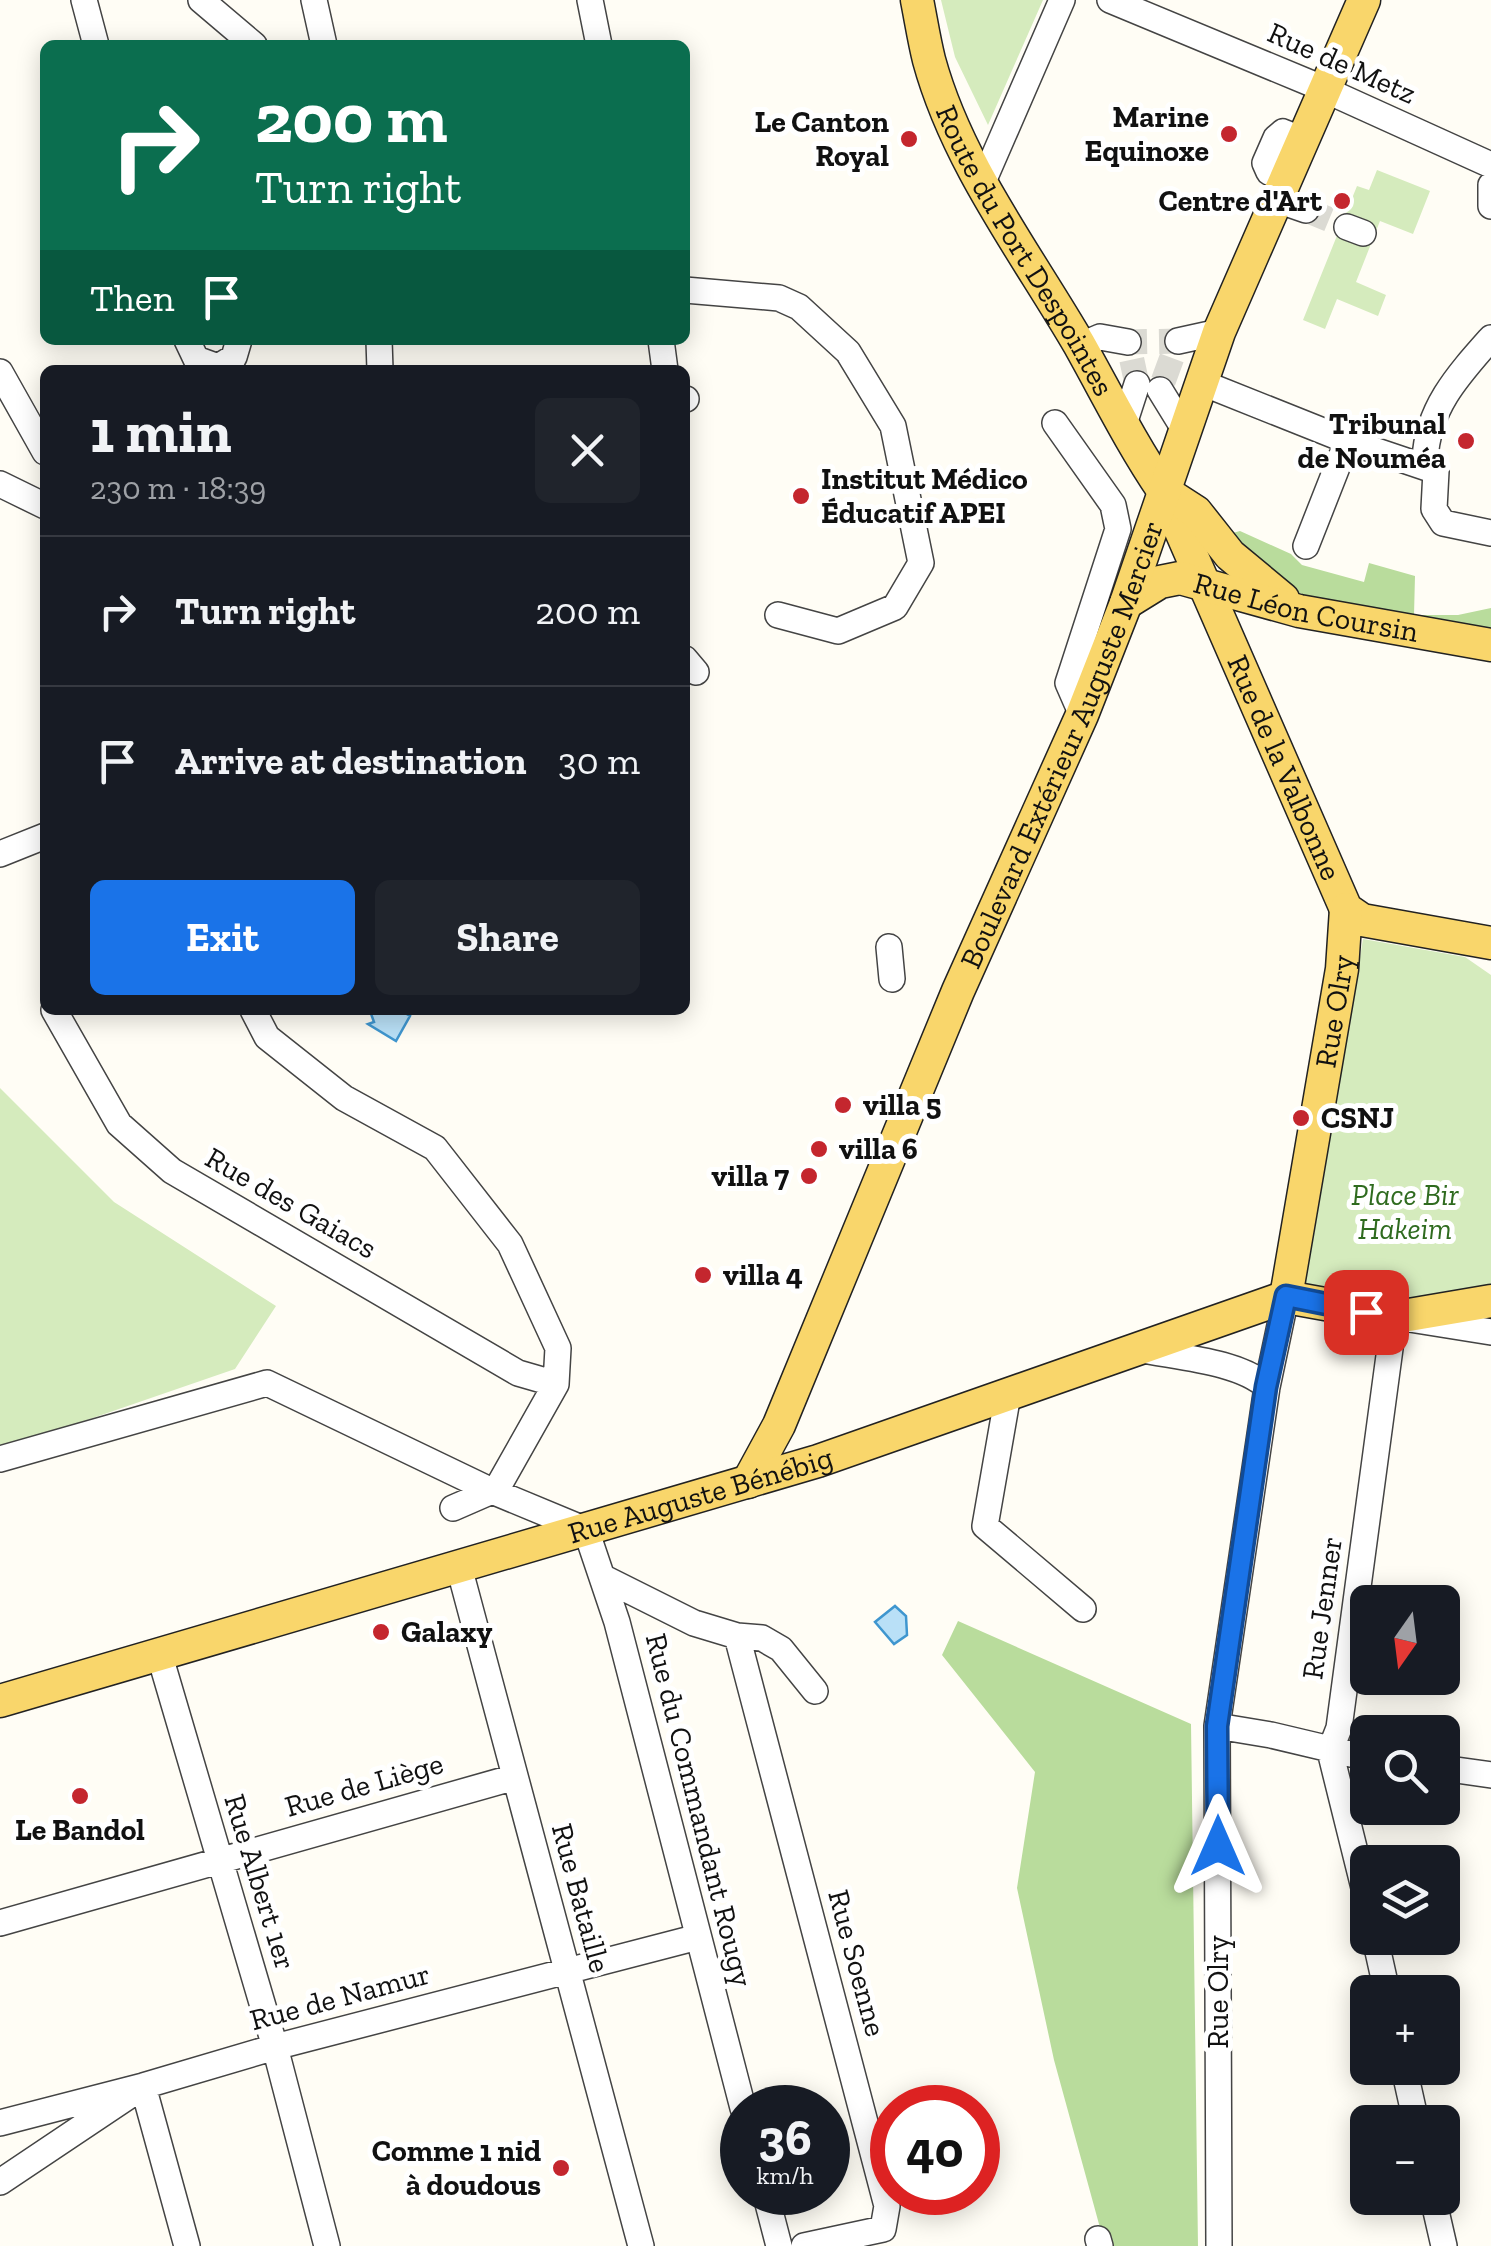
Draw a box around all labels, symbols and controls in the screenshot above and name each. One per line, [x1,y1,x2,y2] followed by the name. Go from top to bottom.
[1262,14,1422,112] street label: Rue de Metz
[255,76,448,160] text: 200 m
[90,80,220,210] icon: right
[1085,99,1209,169] place label: Marine Equinoxe
[928,100,1122,402] street label: Route du Port Despointes
[754,104,889,174] place label: Le Canton Royal
[1218,123,1240,145] marker: Marine Equinoxe
[898,128,920,150] marker: Le Canton Royal
[255,161,461,215] text: Turn right
[1158,183,1323,219] place label: Centre d'Art
[1331,190,1353,212] marker: Centre d'Art
[194,270,249,325] icon: arrive
[90,275,174,321] text: Then
[90,395,232,467] text: 1 min
[535,398,640,503] button: close
[1298,406,1446,476] place label: Tribunal de Nouméa
[1455,430,1477,452] marker: Tribunal de Nouméa
[821,461,1028,531] place label: Institut Médico Éducatif APEI
[90,469,266,507] text: 230 m · 18:39
[790,485,812,507] marker: Institut Médico Éducatif APEI
[953,516,1171,974] street label: Boulevard Extérieur Auguste Mercier
[1190,565,1421,650] street label: Rue Léon Coursin
[90,584,145,639] icon: right
[175,588,355,634] text: Turn right
[535,588,640,634] text: 200 m
[1219,650,1349,886] street label: Rue de la Valbonne
[90,734,145,789] icon: arrive
[175,738,526,784] text: Arrive at destination
[558,738,640,784] text: 30 m
[90,880,355,995] button: Exit
[375,880,640,995] button: Share
[1307,953,1361,1070] street label: Rue Olry
[863,1087,941,1123] place label: villa 5
[832,1094,854,1116] marker: villa 5
[1321,1100,1394,1136] place label: CSNJ
[1290,1107,1312,1129] marker: CSNJ
[839,1131,918,1167] place label: villa 6
[808,1138,830,1160] marker: villa 6
[199,1139,383,1267] street label: Rue des Gaiacs
[711,1158,789,1194] place label: villa 7
[798,1165,820,1187] marker: villa 7
[1351,1177,1459,1247] park label: Place Bir Hakeim
[723,1257,803,1293] place label: villa 4
[692,1264,714,1286] marker: villa 4
[1324,1270,1409,1355] pin
[1339,1285,1394,1340] icon: arrive
[564,1439,838,1551] street label: Rue Auguste Bénébig
[1294,1534,1350,1682] street label: Rue Jenner
[1350,1585,1460,1695] north arrow
[1350,1585,1460,2215] map controls
[401,1614,492,1650] place label: Galaxy
[370,1621,392,1643] marker: Galaxy
[638,1630,761,1991] street label: Rue du Commandant Rougy
[1350,1715,1460,1825] button: search
[281,1745,447,1825] street label: Rue de Liège
[69,1785,91,1807] marker: Le Bandol
[216,1790,304,1974] street label: Rue Albert 1er
[1166,1794,1270,1898] position arrow
[15,1812,145,1848] place label: Le Bandol
[544,1819,618,1977] street label: Rue Bataille
[1350,1845,1460,1955] button: layers
[820,1886,894,2040] street label: Rue Soenne
[1200,1934,1236,2049] street label: Rue Olry
[246,1956,434,2038] street label: Rue de Namur
[1350,1975,1460,2085] button: +
[870,2085,1000,2215] speed limit sign: 40
[1350,2105,1460,2215] button: −
[758,2108,812,2168] text: 36
[372,2133,541,2203] place label: Comme 1 nid à doudous
[550,2157,572,2179] marker: Comme 1 nid à doudous
[756,2160,814,2190] text: km/h

